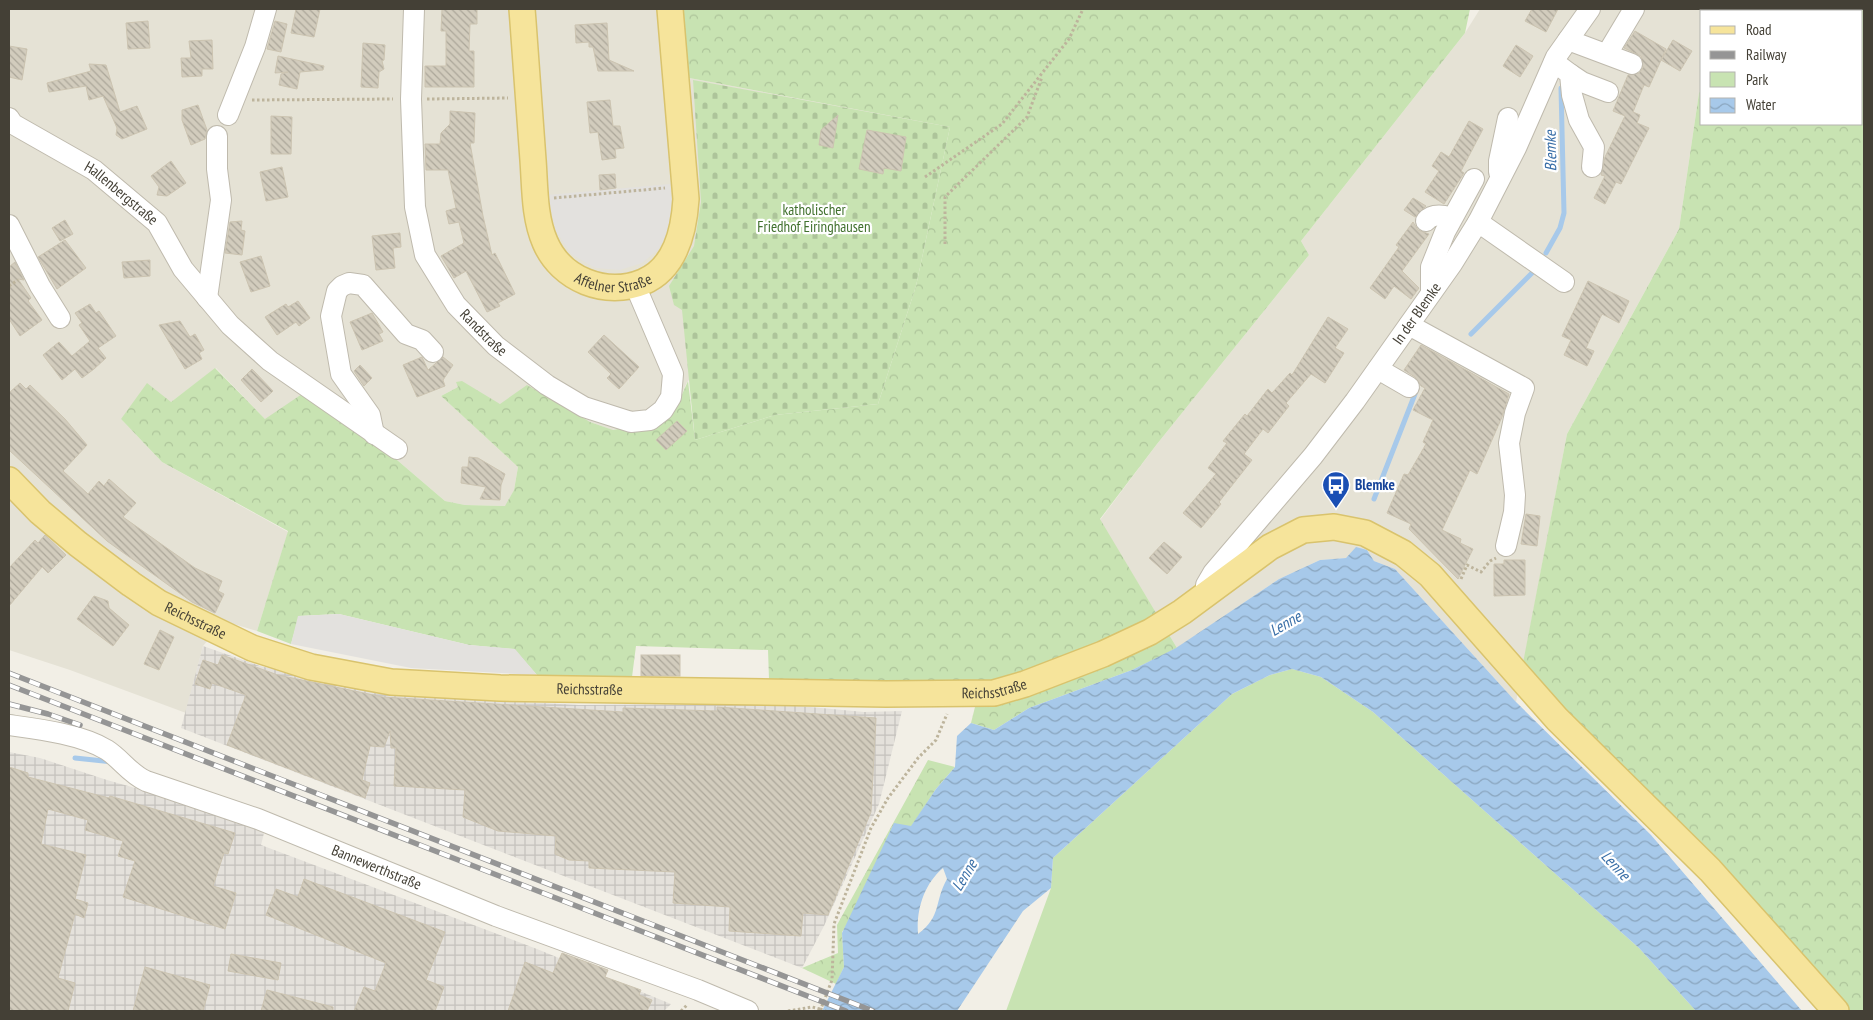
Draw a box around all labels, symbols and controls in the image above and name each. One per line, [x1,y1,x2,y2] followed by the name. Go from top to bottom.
[1700,10,1863,125] legend
[1746,20,1772,39] text: Road
[1746,45,1787,64] text: Railway
[1746,70,1768,89] text: Park
[1746,95,1777,114] text: Water
[1540,129,1560,172] water label: Blemke
[81,157,162,229] street label: Hallenbergstraße
[757,200,871,236] park label: katholischer Friedhof Eiringhausen
[571,268,655,296] street label: Affelner Straße
[1388,279,1445,348] street label: In der Blemke
[456,305,511,360] street label: Randstraße
[1321,470,1351,509] bus stop icon: Blemke
[1355,475,1395,494] place label: Blemke
[162,597,230,643] street label: Reichsstraße
[1266,605,1306,640] water label: Lenne
[962,674,1029,702] street label: Reichsstraße
[557,679,623,699] street label: Reichsstraße
[329,840,424,894] street label: Bannewerthstraße
[1597,846,1636,885] water label: Lenne
[947,854,982,894] water label: Lenne

